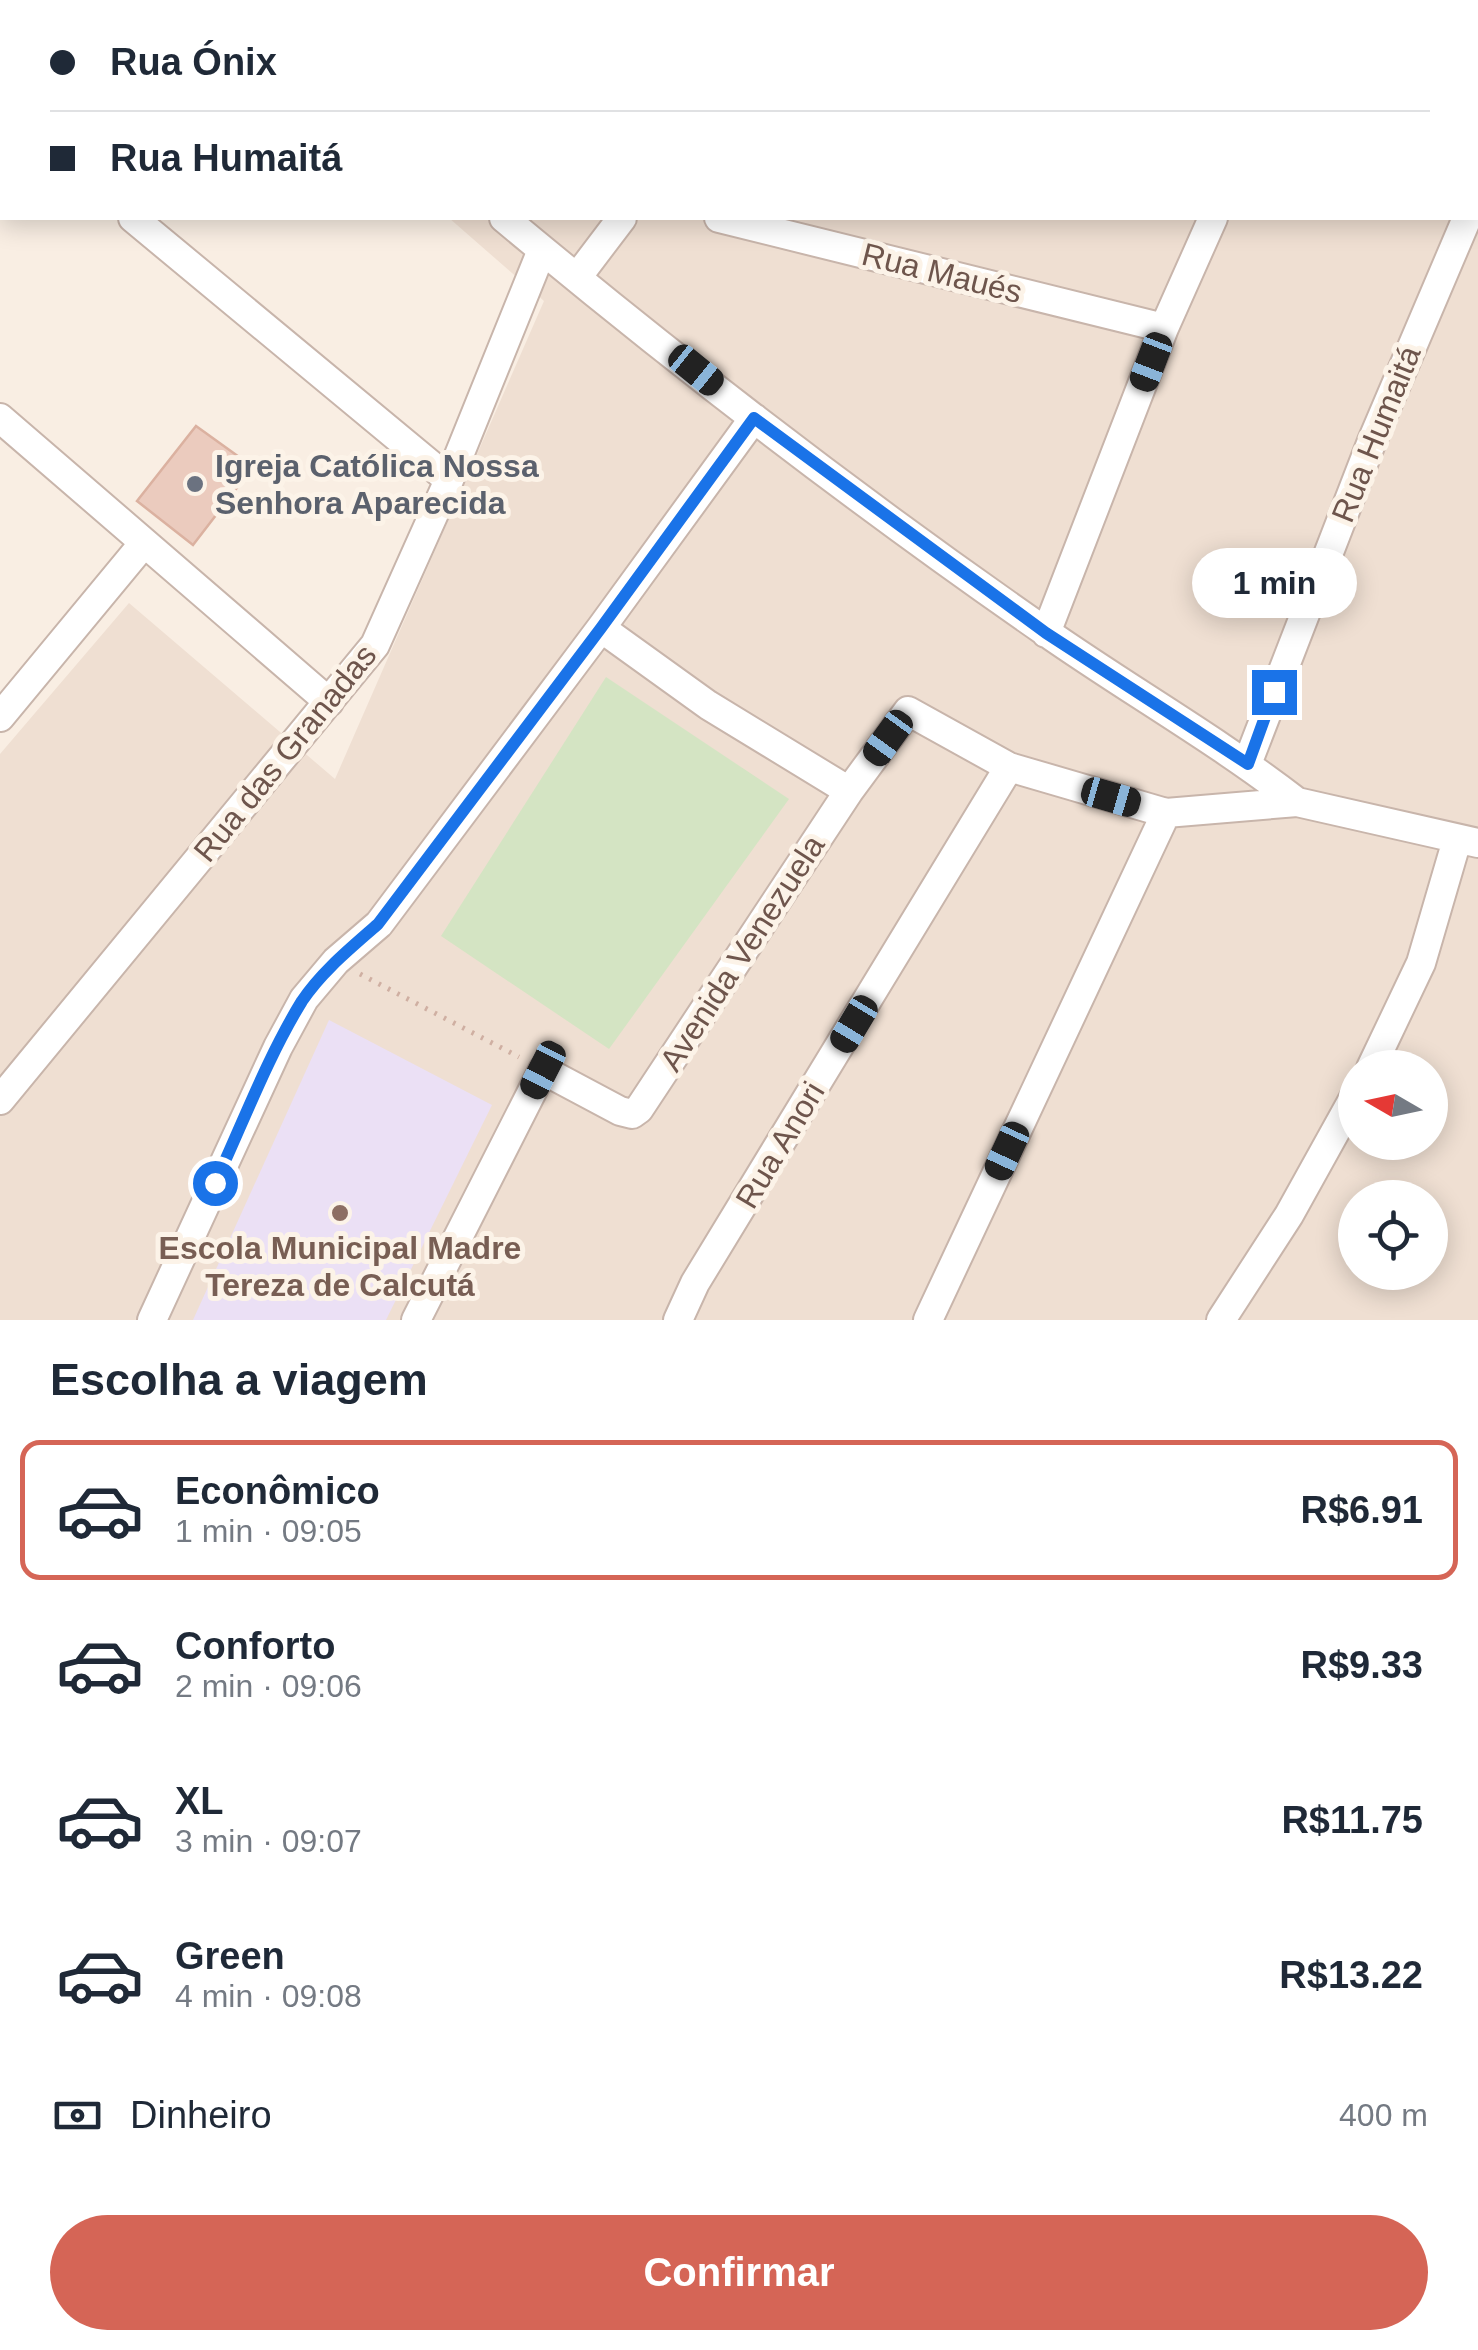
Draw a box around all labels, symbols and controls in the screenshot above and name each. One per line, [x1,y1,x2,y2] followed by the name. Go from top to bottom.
[110,41,277,83] text: Rua Ónix
[110,137,342,179] text: Rua Humaitá
[858,236,1026,310] street label: Rua Maués
[1126,329,1176,395] car
[663,339,729,401] car
[1324,340,1428,527] street label: Rua Humaitá
[215,448,539,521] place label: Igreja Católica Nossa Senhora Aparecida
[184,473,206,495] marker: Igreja Católica Nossa Senhora Aparecida
[1192,547,1356,617] callout: 1 min
[1233,565,1316,601] text: 1 min
[186,637,384,869] street label: Rua das Granadas
[1252,670,1297,715] route end
[858,705,918,771] car
[1078,774,1144,820] car
[652,828,832,1077] street label: Avenida Venezuela
[826,991,882,1057] car
[516,1036,570,1104] car
[1338,1050,1448,1160] north arrow
[1338,1050,1448,1290] map controls
[728,1075,832,1215] street label: Rua Anori
[981,1117,1033,1185] car
[193,1161,238,1206] route start
[1338,1180,1448,1290] button: locate
[329,1202,351,1224] marker: Escola Municipal Madre Tereza de Calcutá
[159,1230,521,1303] place label: Escola Municipal Madre Tereza de Calcutá
[50,1354,428,1405] text: Escolha a viagem
[55,1465,145,1555] icon: car
[175,1470,380,1512] text: Econômico
[1300,1489,1423,1531] text: R$6.91
[175,1513,362,1549] text: 1 min · 09:05
[55,1620,145,1710] icon: car
[175,1625,335,1667] text: Conforto
[1300,1644,1423,1686] text: R$9.33
[175,1668,362,1704] text: 2 min · 09:06
[55,1775,145,1865] icon: car
[175,1780,224,1822] text: XL
[1281,1799,1423,1841] text: R$11.75
[175,1823,362,1859] text: 3 min · 09:07
[55,1930,145,2020] icon: car
[175,1935,285,1977] text: Green
[1279,1954,1423,1996] text: R$13.22
[175,1978,362,2014] text: 4 min · 09:08
[50,2088,105,2143] icon: cash
[130,2094,272,2136] text: Dinheiro
[1339,2097,1428,2133] text: 400 m
[50,2215,1428,2330] button: Confirmar

